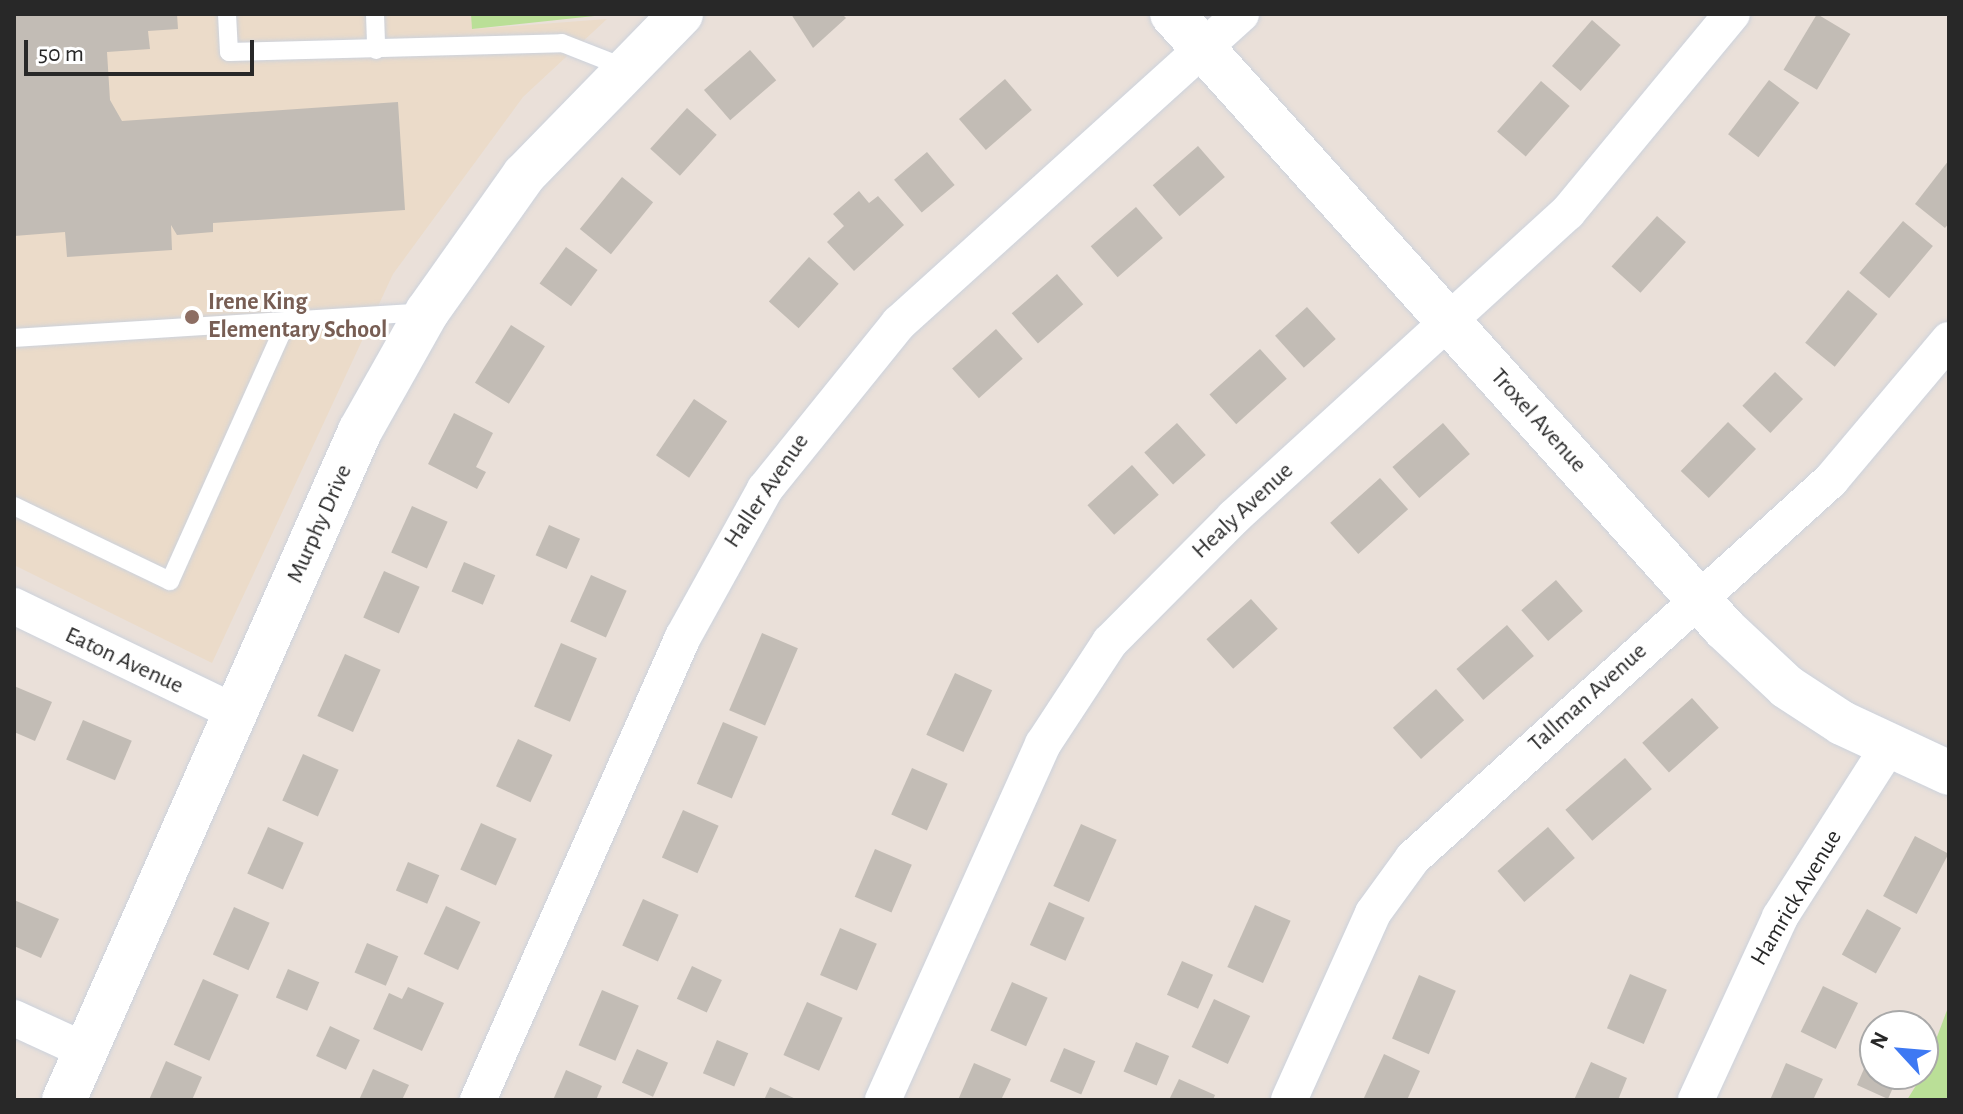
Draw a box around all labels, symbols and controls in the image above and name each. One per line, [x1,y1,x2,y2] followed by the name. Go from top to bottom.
[28,24,258,74] scale bar
[38,42,84,66] text: 50 m
[208,289,387,345] place label: Irene King Elementary School
[183,308,201,326] marker: Irene King Elementary School
[1484,363,1592,479] street label: Troxel Avenue
[718,428,816,554] street label: Haller Avenue
[1186,457,1300,565] street label: Healy Avenue
[281,460,359,588] street label: Murphy Drive
[60,621,188,701] street label: Eaton Avenue
[1523,637,1653,759] street label: Tallman Avenue
[1745,825,1849,971] street label: Hamrick Avenue
[1859,1010,1939,1090] north arrow
[1866,1029,1892,1052] text: N

